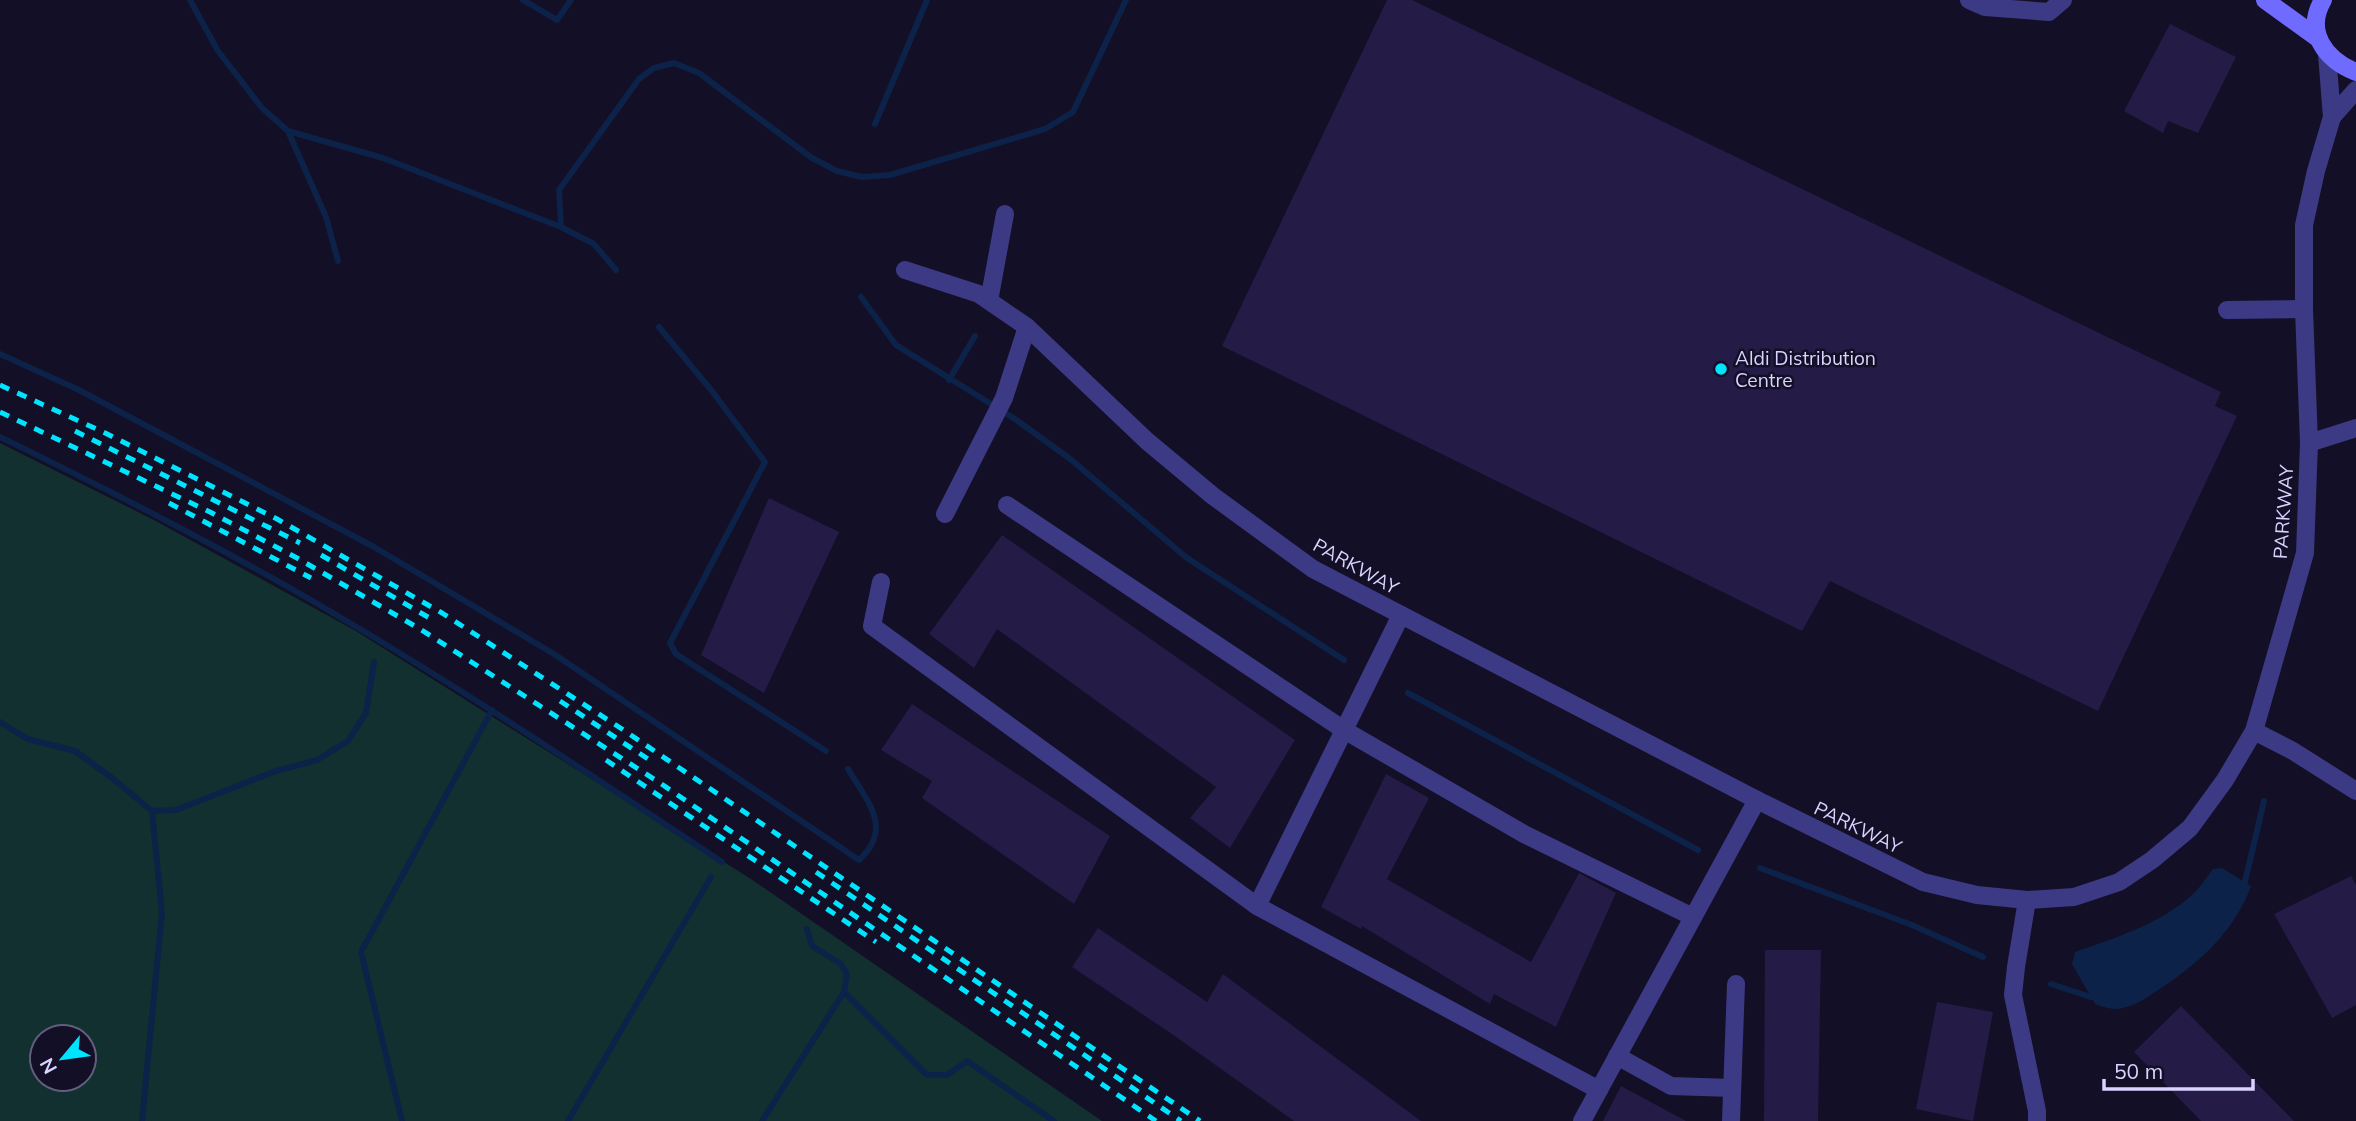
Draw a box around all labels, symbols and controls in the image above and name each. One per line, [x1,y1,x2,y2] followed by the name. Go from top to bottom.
[1735,346,1876,392] place label: Aldi Distribution Centre
[1713,361,1729,377] marker: Aldi Distribution Centre
[2268,464,2298,560] street label: PARKWAY
[1309,533,1403,600] street label: PARKWAY
[1810,796,1906,859] street label: PARKWAY
[28,1023,98,1093] north arrow
[2104,1048,2253,1092] scale bar
[34,1054,62,1078] text: N
[2114,1058,2163,1084] text: 50 m

